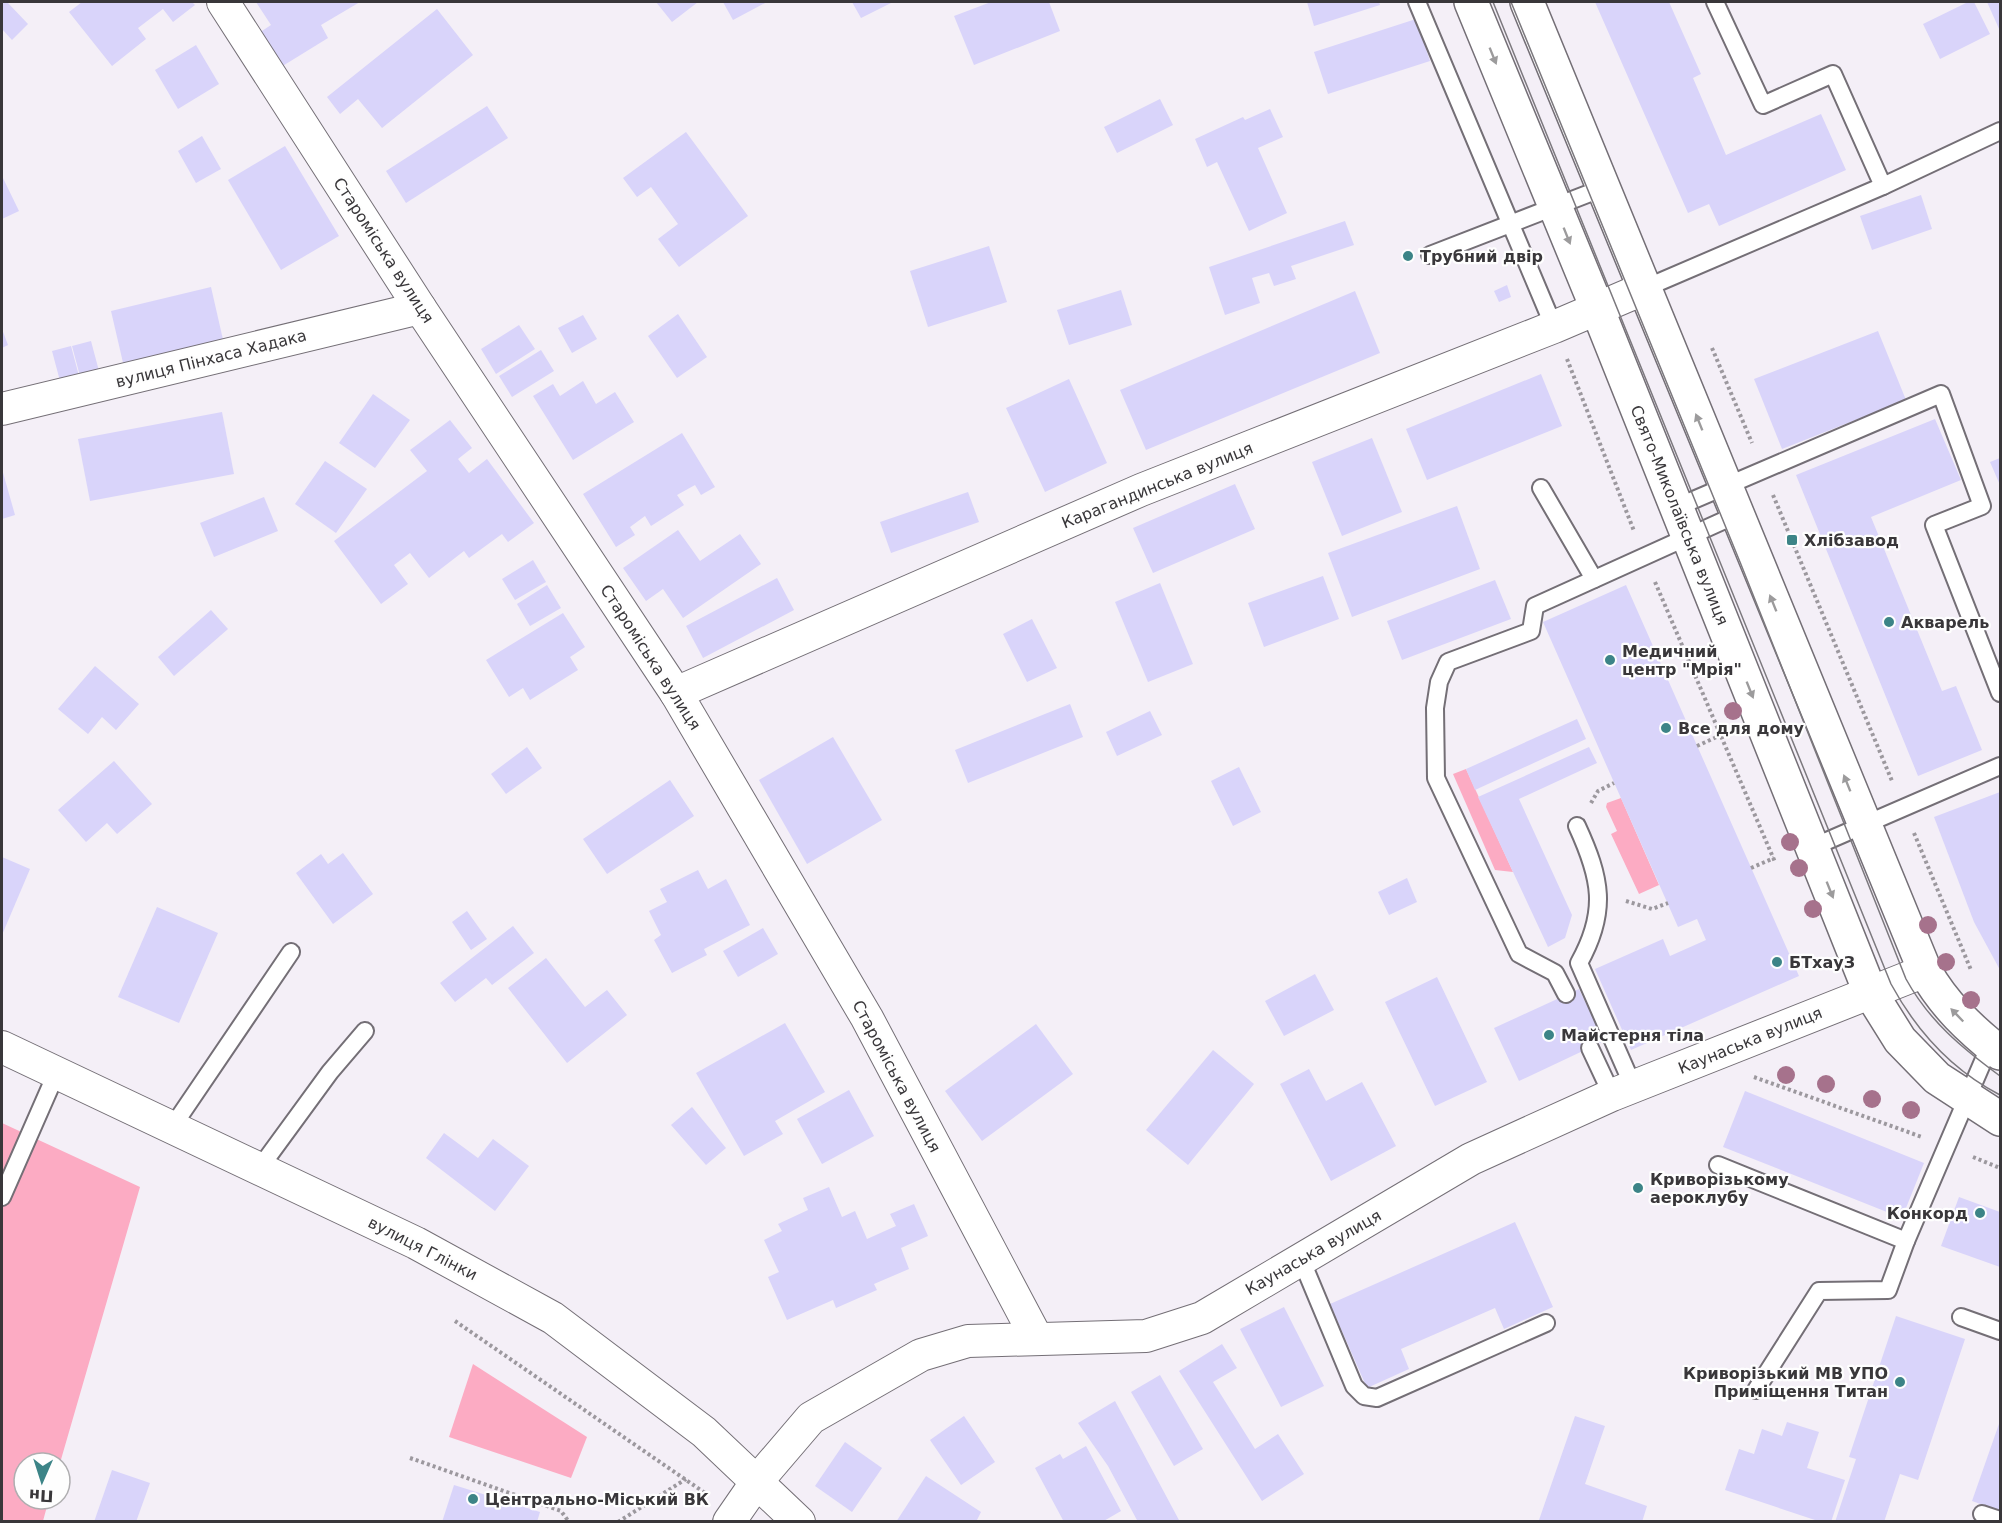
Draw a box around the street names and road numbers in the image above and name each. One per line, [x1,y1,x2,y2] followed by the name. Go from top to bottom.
[329,174,438,327] street label: Староміська вулиця
[114,326,309,391] street label: вулиця Пінхаса Хадака
[1627,402,1732,628] street label: Свято-Миколаївська вулиця
[1059,438,1256,533] street label: Карагандинська вулиця
[596,581,705,734] street label: Староміська вулиця
[848,997,945,1156] street label: Староміська вулиця
[1675,1003,1825,1078] street label: Каунаська вулиця
[1242,1206,1385,1299] street label: Каунаська вулиця
[365,1213,481,1284] street label: вулиця Глінки

